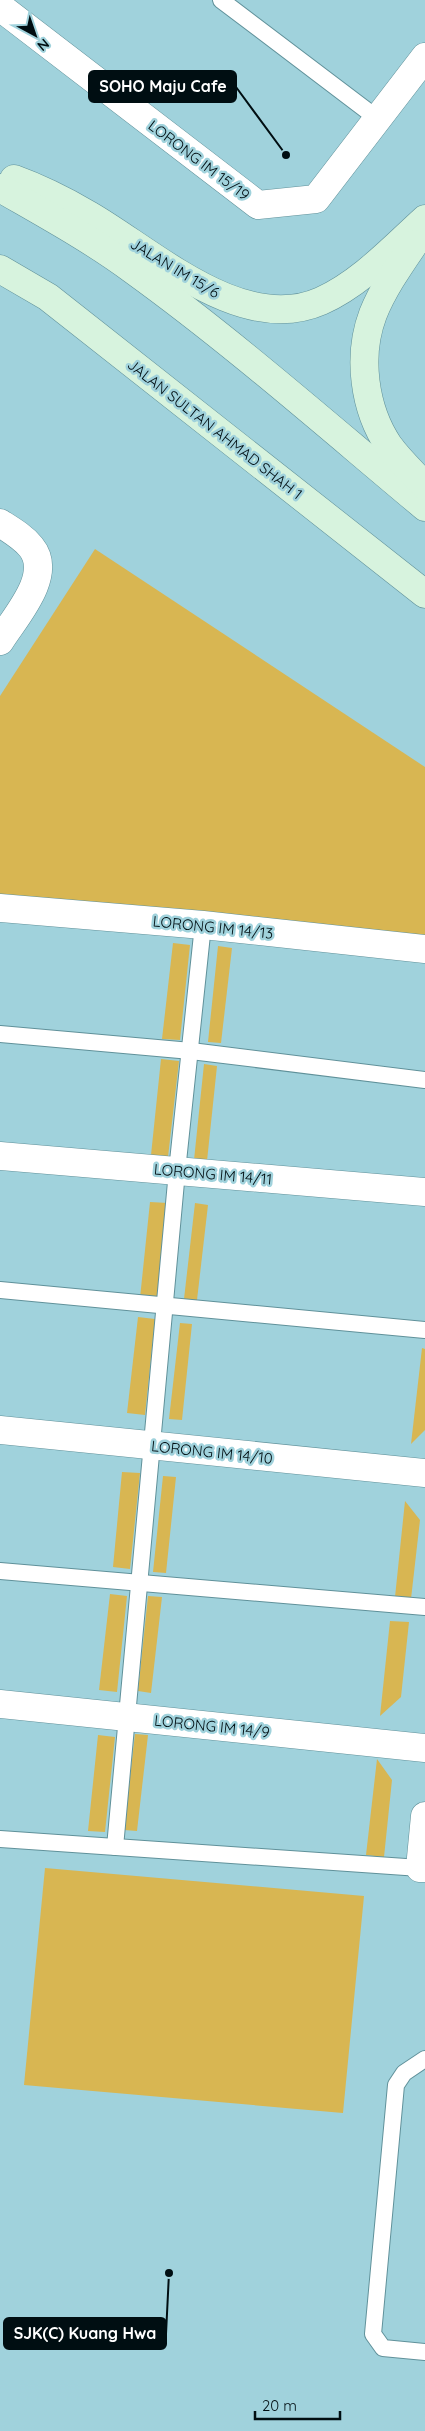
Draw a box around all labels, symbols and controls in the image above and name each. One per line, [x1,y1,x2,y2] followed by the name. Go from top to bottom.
[10,10,60,60] north arrow
[34,35,53,55] text: N
[89,71,236,102] callout: SOHO Maju Cafe
[99,76,227,96] text: SOHO Maju Cafe
[145,116,253,204] street label: LORONG IM 15/19
[127,234,223,302] street label: JALAN IM 15/6
[124,355,306,503] street label: JALAN SULTAN AHMAD SHAH 1
[152,911,274,943] street label: LORONG IM 14/13
[153,1159,273,1189] street label: LORONG IM 14/11
[150,1436,274,1468] street label: LORONG IM 14/10
[153,1710,271,1742] street label: LORONG IM 14/9
[4,2318,166,2349] callout: SJK(C) Kuang Hwa
[14,2323,156,2343] text: SJK(C) Kuang Hwa
[255,2388,340,2420] scale bar
[262,2396,297,2415] text: 20 m

